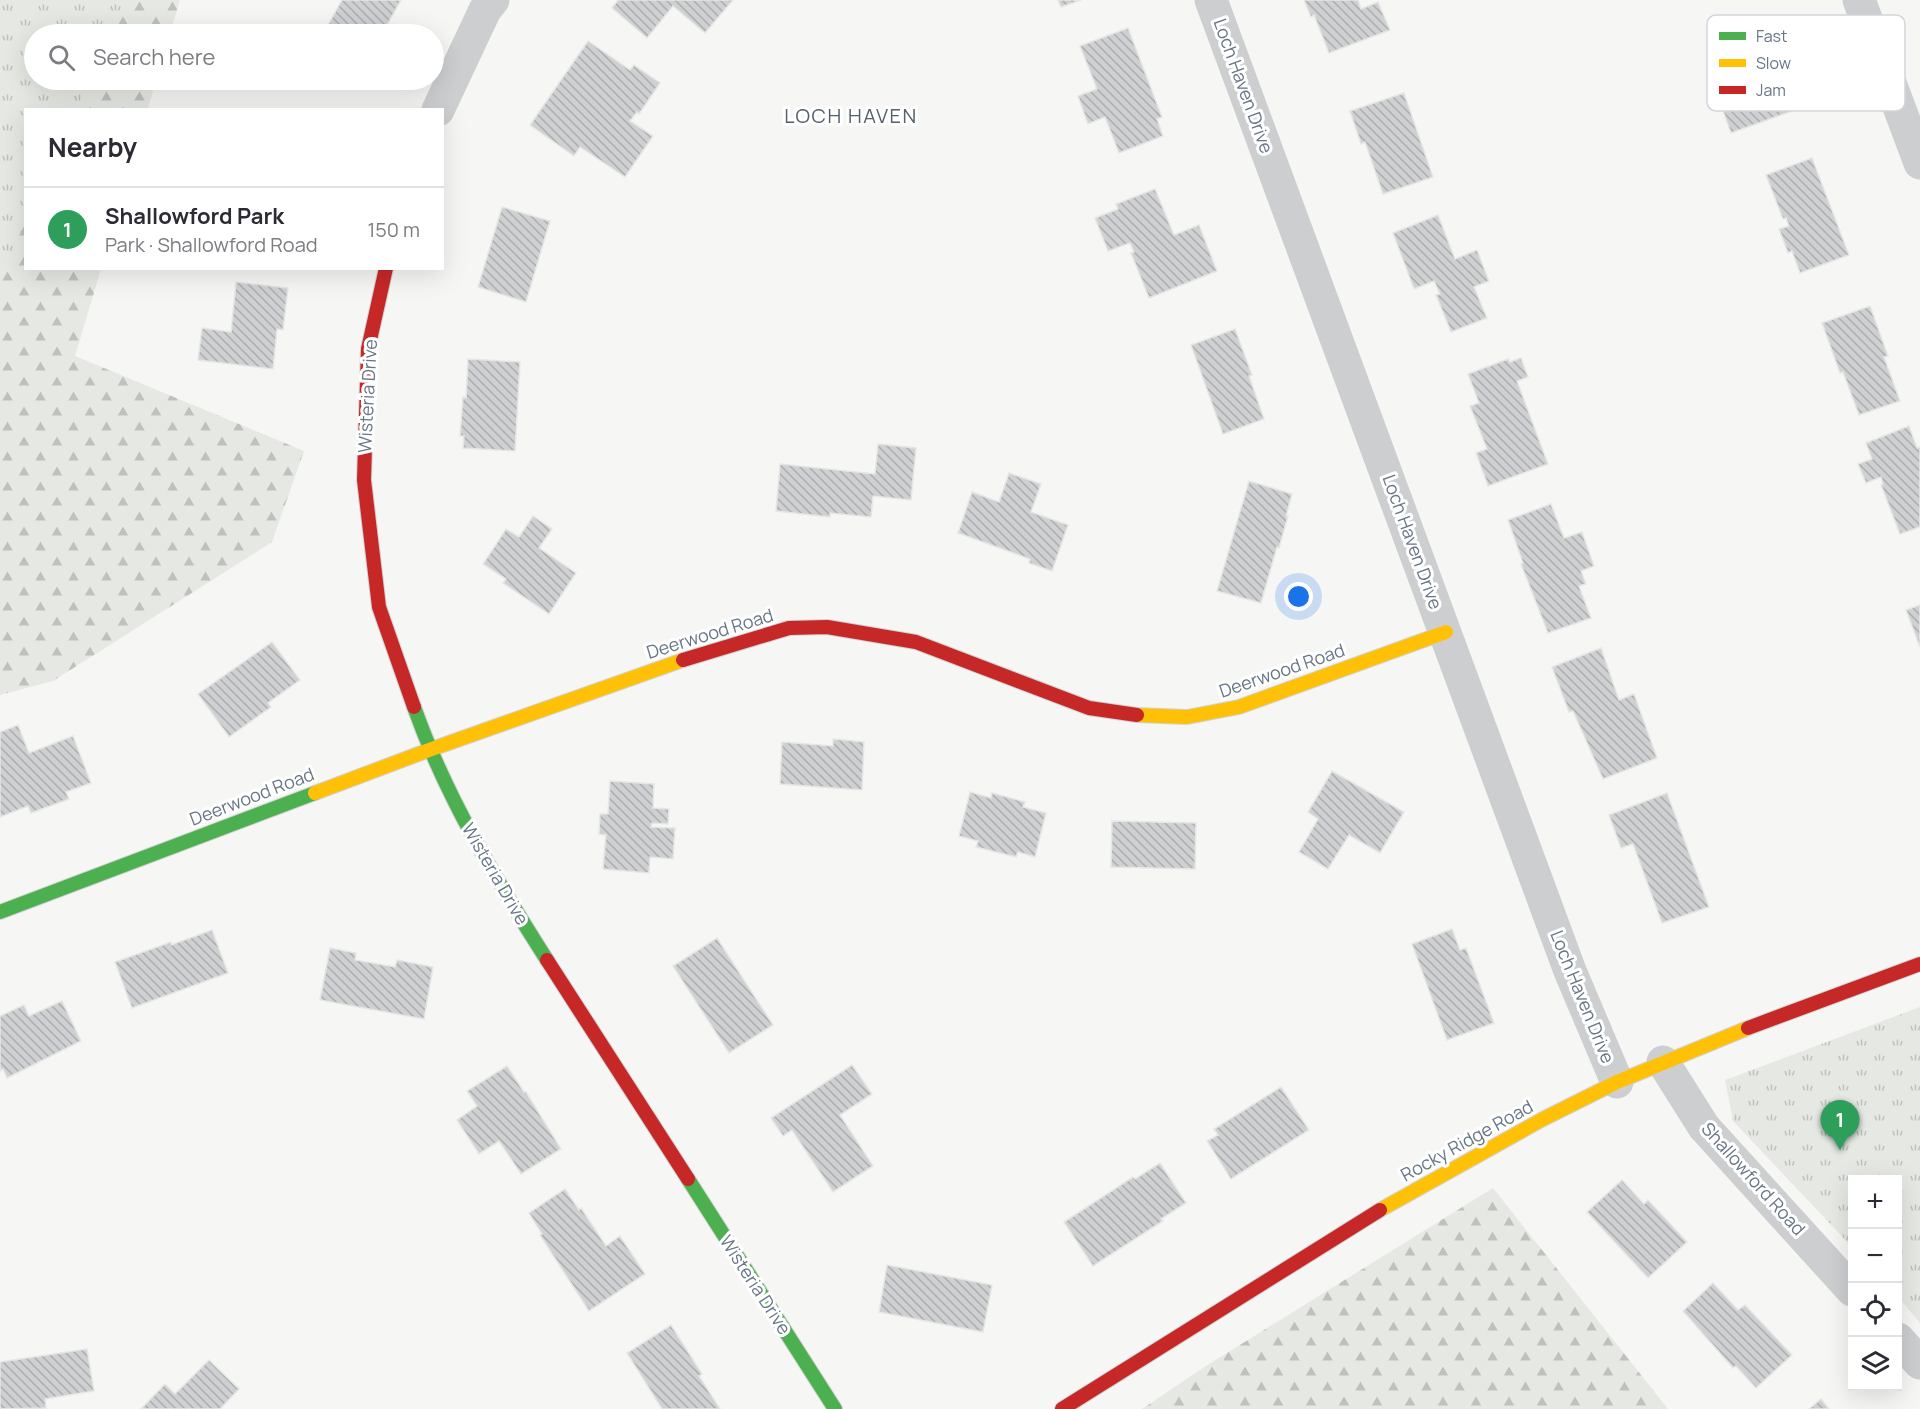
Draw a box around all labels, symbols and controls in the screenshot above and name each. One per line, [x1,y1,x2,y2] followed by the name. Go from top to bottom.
[1208,15,1279,156] street label: Loch Haven Drive
[1707,15,1905,111] legend
[24,24,444,90] search box
[1756,25,1787,47] text: Fast
[45,41,78,74] icon: search
[93,42,215,72] text: Search here
[1756,52,1791,74] text: Slow
[1756,79,1786,101] text: Jam
[784,102,918,129] district label: LOCH HAVEN
[48,129,137,165] text: Nearby
[105,201,284,231] text: Shallowford Park
[63,216,72,243] text: 1
[367,216,420,243] text: 150 m
[105,231,318,258] text: Park · Shallowford Road
[352,338,382,453] street label: Wisteria Drive
[1377,471,1448,612] street label: Loch Haven Drive
[1284,582,1313,611] your location
[643,602,776,664] street label: Deerwood Road
[1216,637,1348,703] street label: Deerwood Road
[186,761,317,831] street label: Deerwood Road
[457,818,535,929] street label: Wisteria Drive
[1545,927,1621,1067] street label: Loch Haven Drive
[1396,1094,1537,1186] street label: Rocky Ridge Road
[1820,1100,1860,1150] pin: 1
[1697,1117,1811,1240] street label: Shallowford Road
[1848,1175,1902,1391] map controls
[1848,1175,1902,1229] button: +
[1848,1229,1902,1283] button: −
[715,1230,797,1339] street label: Wisteria Drive
[1848,1283,1902,1337] button: locate
[1848,1337,1902,1391] button: layers

